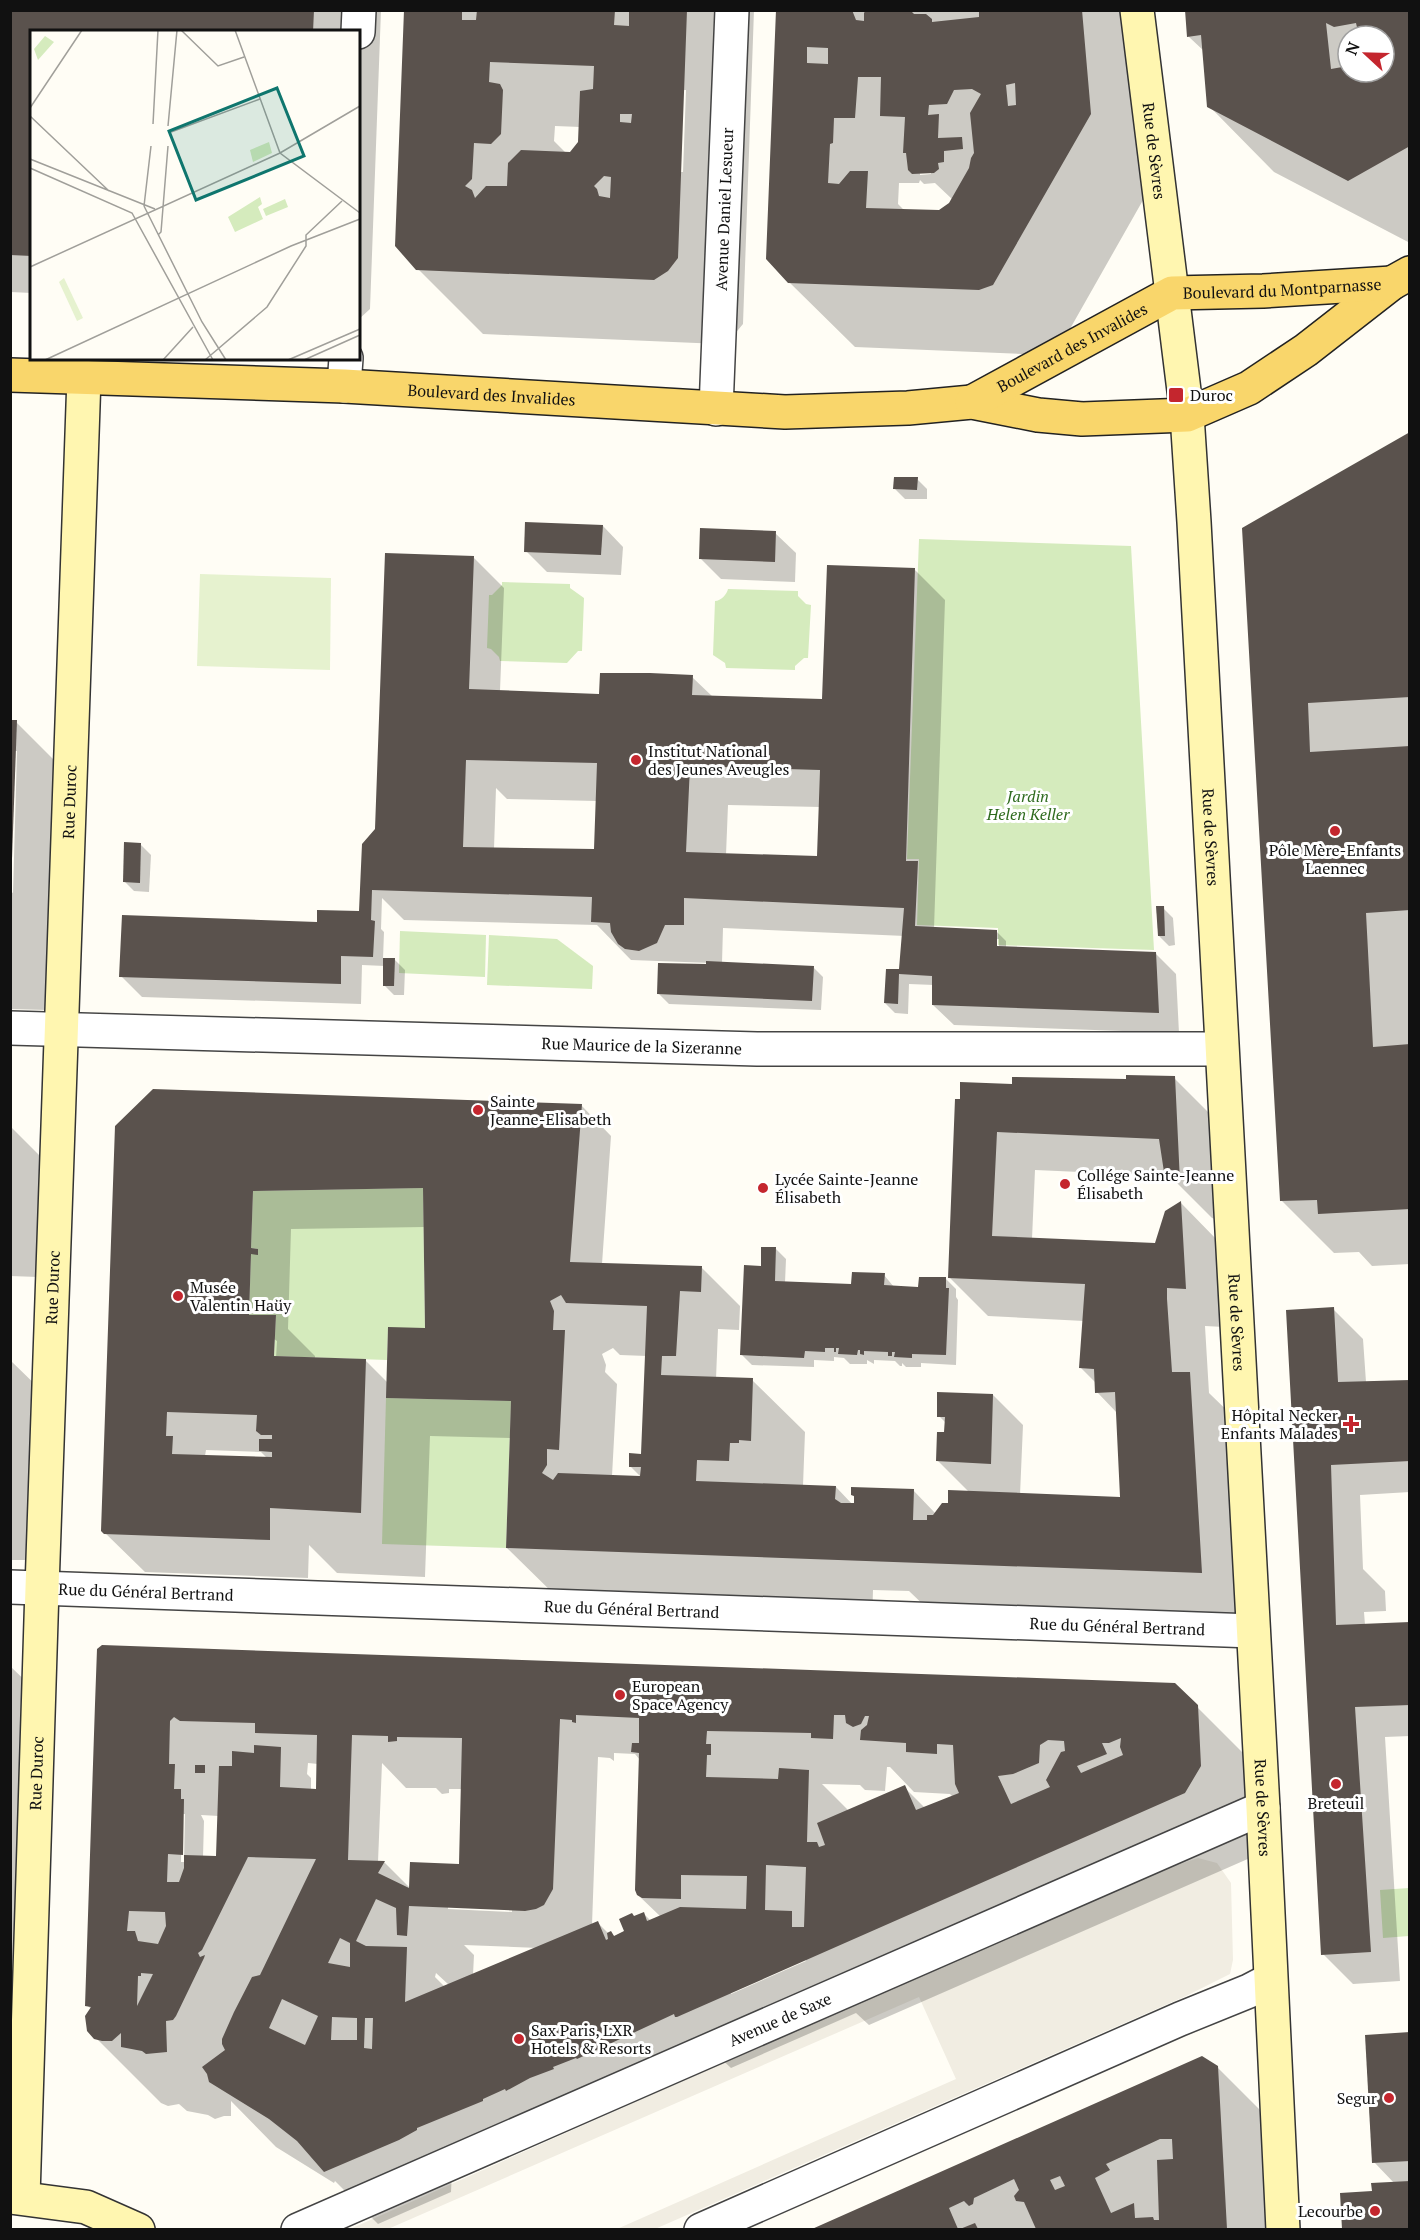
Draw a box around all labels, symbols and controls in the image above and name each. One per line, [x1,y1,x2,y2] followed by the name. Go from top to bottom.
[1336,24,1396,84] north arrow
[30,30,360,360] inset map
[1340,39,1365,58] text: N
[1137,101,1171,201] street label: Rue de Sèvres
[710,126,738,291] street label: Avenue Daniel Lesueur
[1183,273,1382,304] street label: Boulevard du Montparnasse
[993,297,1151,397] street label: Boulevard des Invalides
[407,379,576,411] street label: Boulevard des Invalides
[1190,384,1233,406] place label: Duroc
[1167,386,1185,404] marker: Duroc
[648,740,790,780] place label: Institut National des Jeunes Aveugles
[629,753,643,767] marker: Institut National des Jeunes Aveugles
[57,764,82,839] street label: Rue Duroc
[986,785,1070,825] park label: Jardin Helen Keller
[1197,788,1225,887] street label: Rue de Sèvres
[1328,824,1342,838] marker: Pôle Mère-Enfants Laennec
[1269,839,1401,879] place label: Pôle Mère-Enfants Laennec
[541,1032,742,1060] street label: Rue Maurice de la Sizeranne
[490,1090,612,1130] place label: Sainte Jeanne-Elisabeth
[471,1103,485,1117] marker: Sainte Jeanne-Elisabeth
[1077,1164,1234,1204] place label: Collége Sainte-Jeanne Élisabeth
[775,1168,918,1208] place label: Lycée Sainte-Jeanne Élisabeth
[1058,1177,1072,1191] marker: Collége Sainte-Jeanne Élisabeth
[756,1181,770,1195] marker: Lycée Sainte-Jeanne Élisabeth
[40,1250,65,1325] street label: Rue Duroc
[1223,1273,1251,1372] street label: Rue de Sèvres
[190,1276,292,1316] place label: Musée Valentin Haüy
[171,1289,185,1303] marker: Musée Valentin Haüy
[1221,1404,1339,1444] place label: Hôpital Necker Enfants Malades
[1342,1415,1360,1433] marker: Hôpital Necker Enfants Malades
[58,1578,234,1606] street label: Rue du Général Bertrand
[543,1595,720,1623] street label: Rue du Général Bertrand
[1029,1612,1206,1640] street label: Rue du Général Bertrand
[632,1675,729,1715] place label: European Space Agency
[613,1688,627,1702] marker: European Space Agency
[24,1736,48,1811] street label: Rue Duroc
[1249,1758,1276,1857] street label: Rue de Sèvres
[1329,1777,1343,1791] marker: Breteuil
[1308,1792,1365,1814] place label: Breteuil
[725,1987,835,2051] street label: Avenue de Saxe
[531,2019,652,2059] place label: Sax Paris, LXR Hotels & Resorts
[512,2032,526,2046] marker: Sax Paris, LXR Hotels & Resorts
[1337,2087,1378,2109] place label: Segur
[1382,2091,1396,2105] marker: Segur
[1298,2200,1363,2222] place label: Lecourbe
[1368,2204,1382,2218] marker: Lecourbe

